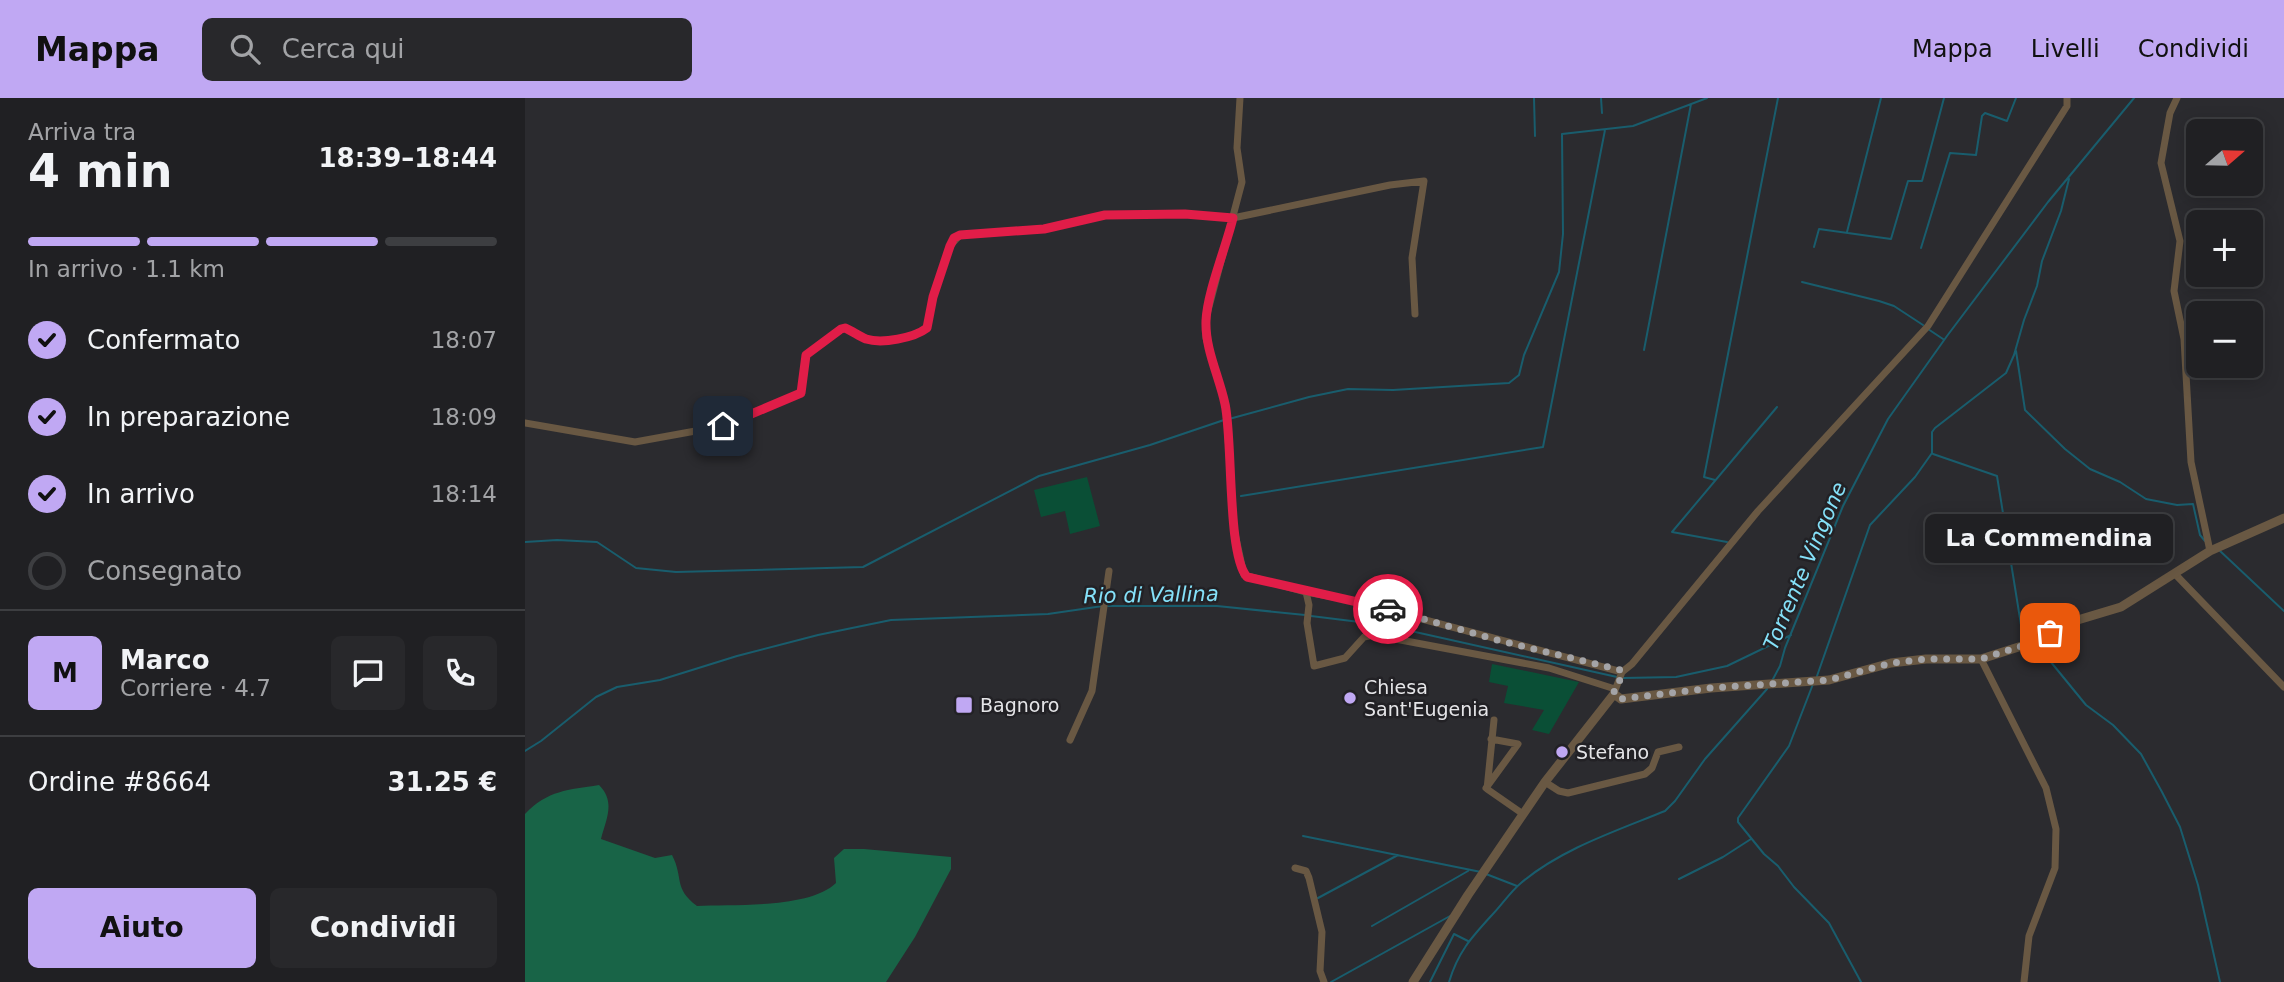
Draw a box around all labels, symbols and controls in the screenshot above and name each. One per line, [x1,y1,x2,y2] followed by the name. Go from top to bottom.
[202,18,692,81] search box
[35,30,160,69] text: Mappa
[226,30,264,68] icon: search
[282,34,405,64] text: Cerca qui
[1912,35,1993,63] text: Mappa
[2031,35,2100,63] text: Livelli
[2138,35,2249,63] text: Condividi
[28,119,136,145] text: Arriva tra
[2186,119,2263,196] north arrow
[2186,119,2263,378] map controls
[318,143,497,173] text: 18:39–18:44
[28,144,172,198] text: 4 min
[2186,210,2263,287] button: +
[28,256,225,282] text: In arrivo · 1.1 km
[2186,301,2263,378] button: −
[28,321,66,359] icon: check
[87,325,240,355] text: Confermato
[431,327,497,353] text: 18:07
[693,396,753,456] pin
[28,398,66,436] icon: check
[87,402,290,432] text: In preparazione
[431,404,497,430] text: 18:09
[704,407,742,445] icon: home
[28,475,66,513] icon: check
[1759,478,1851,654] water label: Torrente Vingone
[87,479,195,509] text: In arrivo
[431,481,497,507] text: 18:14
[1926,514,2174,563] callout: La Commendina
[1945,525,2153,551] text: La Commendina
[87,556,242,586] text: Consegnato
[1353,574,1423,644] courier
[1083,582,1219,608] water label: Rio di Vallina
[1369,590,1407,628] icon: car
[2020,603,2080,663] pin
[2031,614,2069,652] icon: bag
[331,636,405,710] button: chat
[423,636,497,710] button: phone
[120,645,210,675] text: Marco
[52,658,78,688] text: M
[120,675,271,701] text: Corriere · 4.7
[1364,676,1489,720] place label: Chiesa Sant'Eugenia
[1342,690,1358,706] marker: Chiesa Sant'Eugenia
[980,694,1059,716] place label: Bagnoro
[954,695,974,715] marker: Bagnoro
[1576,741,1649,763] place label: Stefano
[1554,744,1570,760] marker: Stefano
[28,767,211,797] text: Ordine #8664
[388,767,497,797] text: 31.25 €
[28,888,256,968] button: Aiuto
[270,888,497,968] button: Condividi

